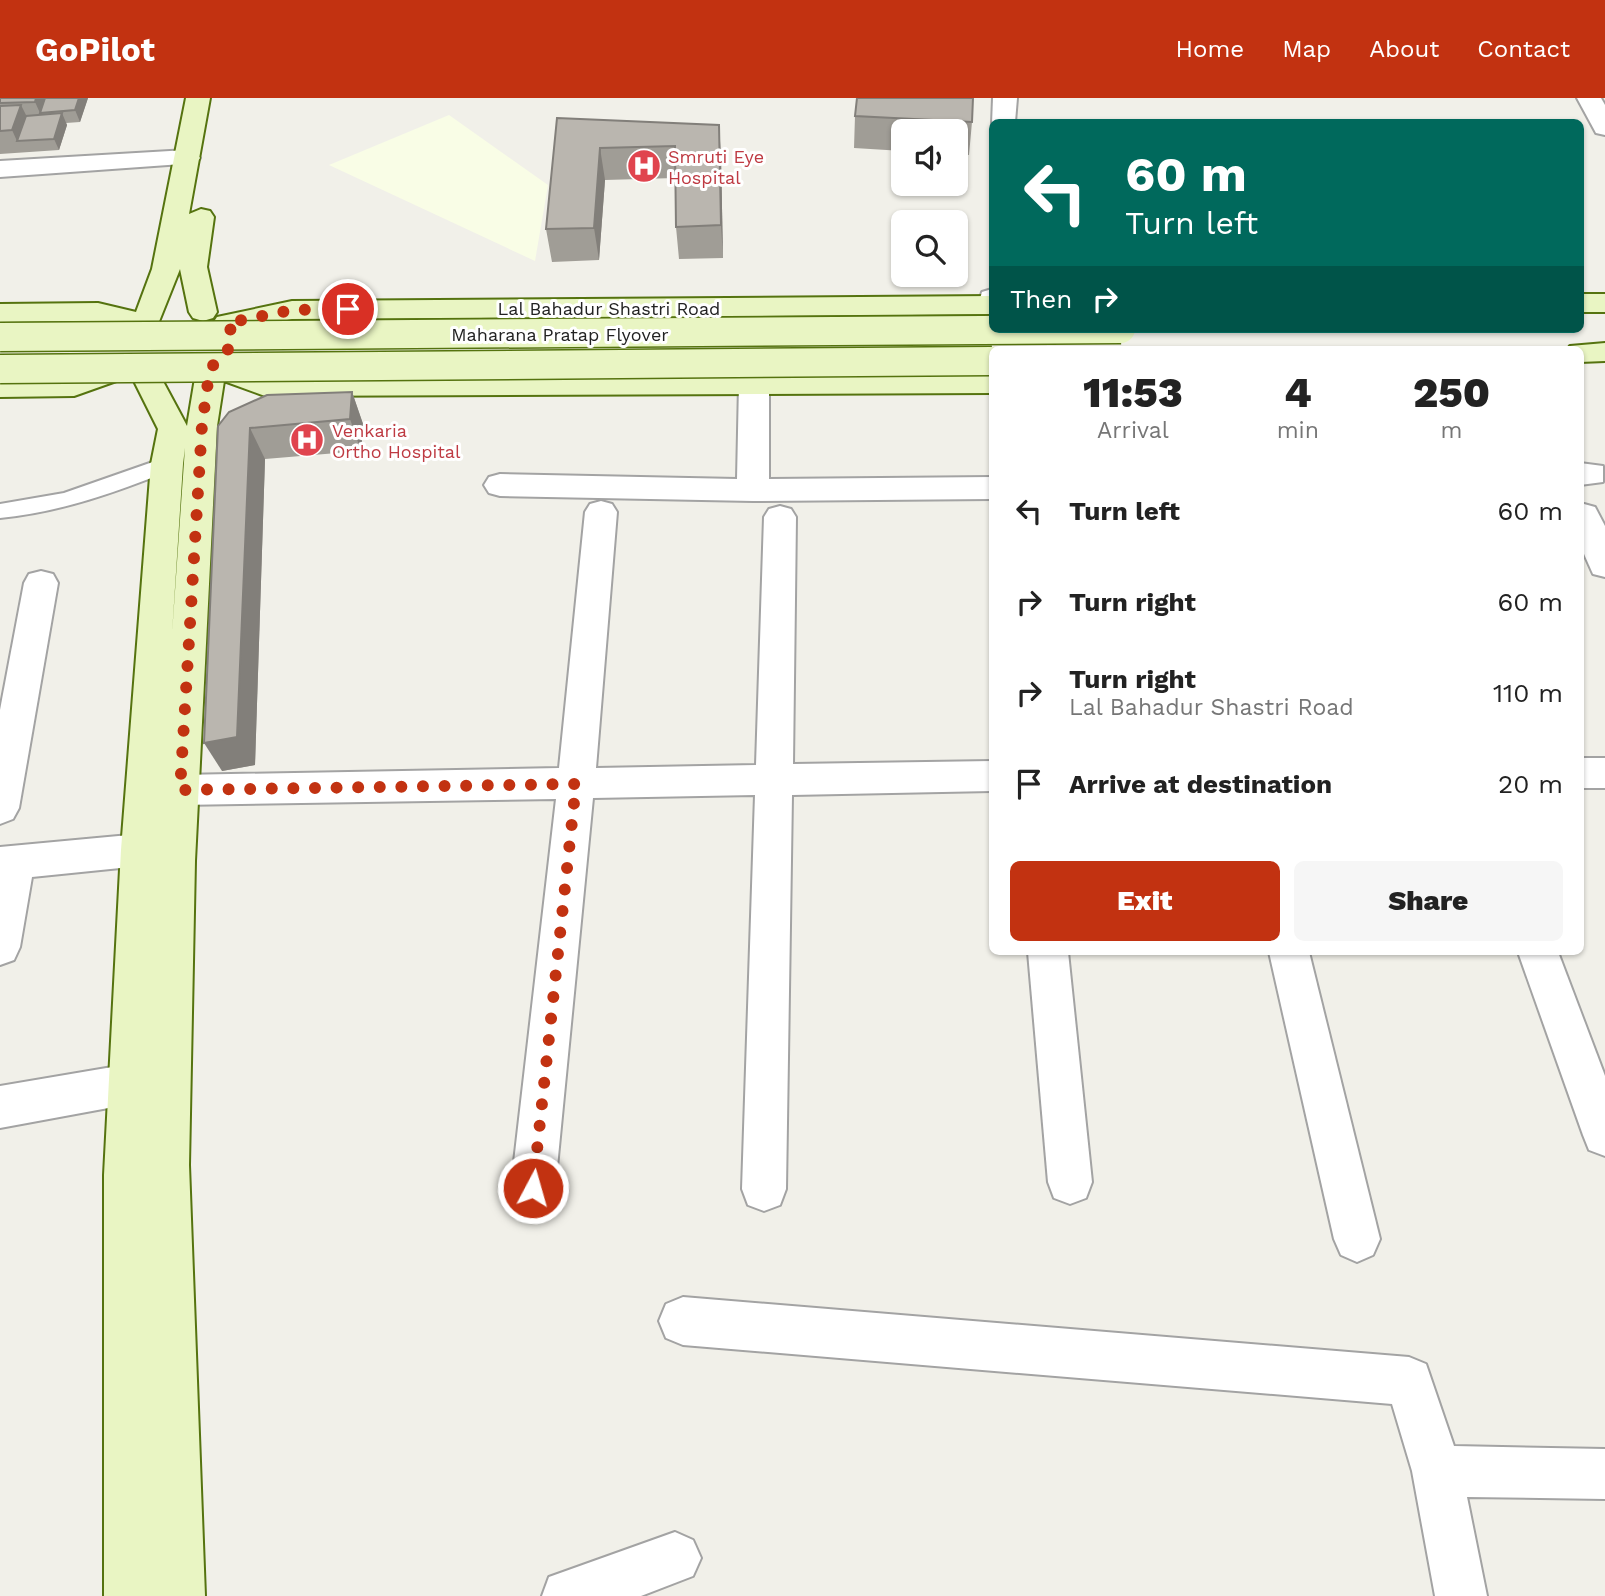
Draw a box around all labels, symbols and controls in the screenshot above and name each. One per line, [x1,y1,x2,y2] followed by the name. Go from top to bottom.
[35,30,155,69] text: GoPilot
[1176,35,1244,63] text: Home
[1282,35,1331,63] text: Map
[1369,35,1439,63] text: About
[1477,35,1570,63] text: Contact
[891,119,968,287] map controls
[891,119,968,196] button: sound
[1125,145,1247,203] text: 60 m
[668,146,764,188] place label: Smruti Eye Hospital
[625,147,663,185] hospital icon: Smruti Eye Hospital
[1010,147,1101,238] icon: left
[1125,204,1258,242] text: Turn left
[891,210,968,287] button: search
[318,279,378,339] pin
[1086,280,1124,318] icon: right
[1010,284,1072,314] text: Then
[329,290,367,328] icon: arrive
[498,298,720,319] street label: Lal Bahadur Shastri Road
[451,324,669,345] street label: Maharana Pratap Flyover
[1083,368,1183,417] text: 11:53
[1284,368,1312,417] text: 4
[1413,368,1490,417] text: 250
[1097,417,1169,444] text: Arrival
[1277,417,1319,444] text: min
[1441,417,1462,444] text: m
[332,420,461,462] place label: Venkaria Ortho Hospital
[288,421,326,459] hospital icon: Venkaria Ortho Hospital
[1010,492,1048,530] icon: left
[1069,496,1180,526] text: Turn left
[1497,496,1563,526] text: 60 m
[1010,583,1048,621] icon: right
[1069,587,1196,617] text: Turn right
[1497,587,1563,617] text: 60 m
[1069,664,1196,694] text: Turn right
[1010,674,1048,712] icon: right
[1493,678,1563,708] text: 110 m
[1069,694,1354,721] text: Lal Bahadur Shastri Road
[1010,765,1048,803] icon: arrive
[1069,769,1332,799] text: Arrive at destination
[1498,769,1563,799] text: 20 m
[1010,861,1280,941] button: Exit
[1294,861,1563,941] button: Share
[496,1151,570,1225] position arrow

